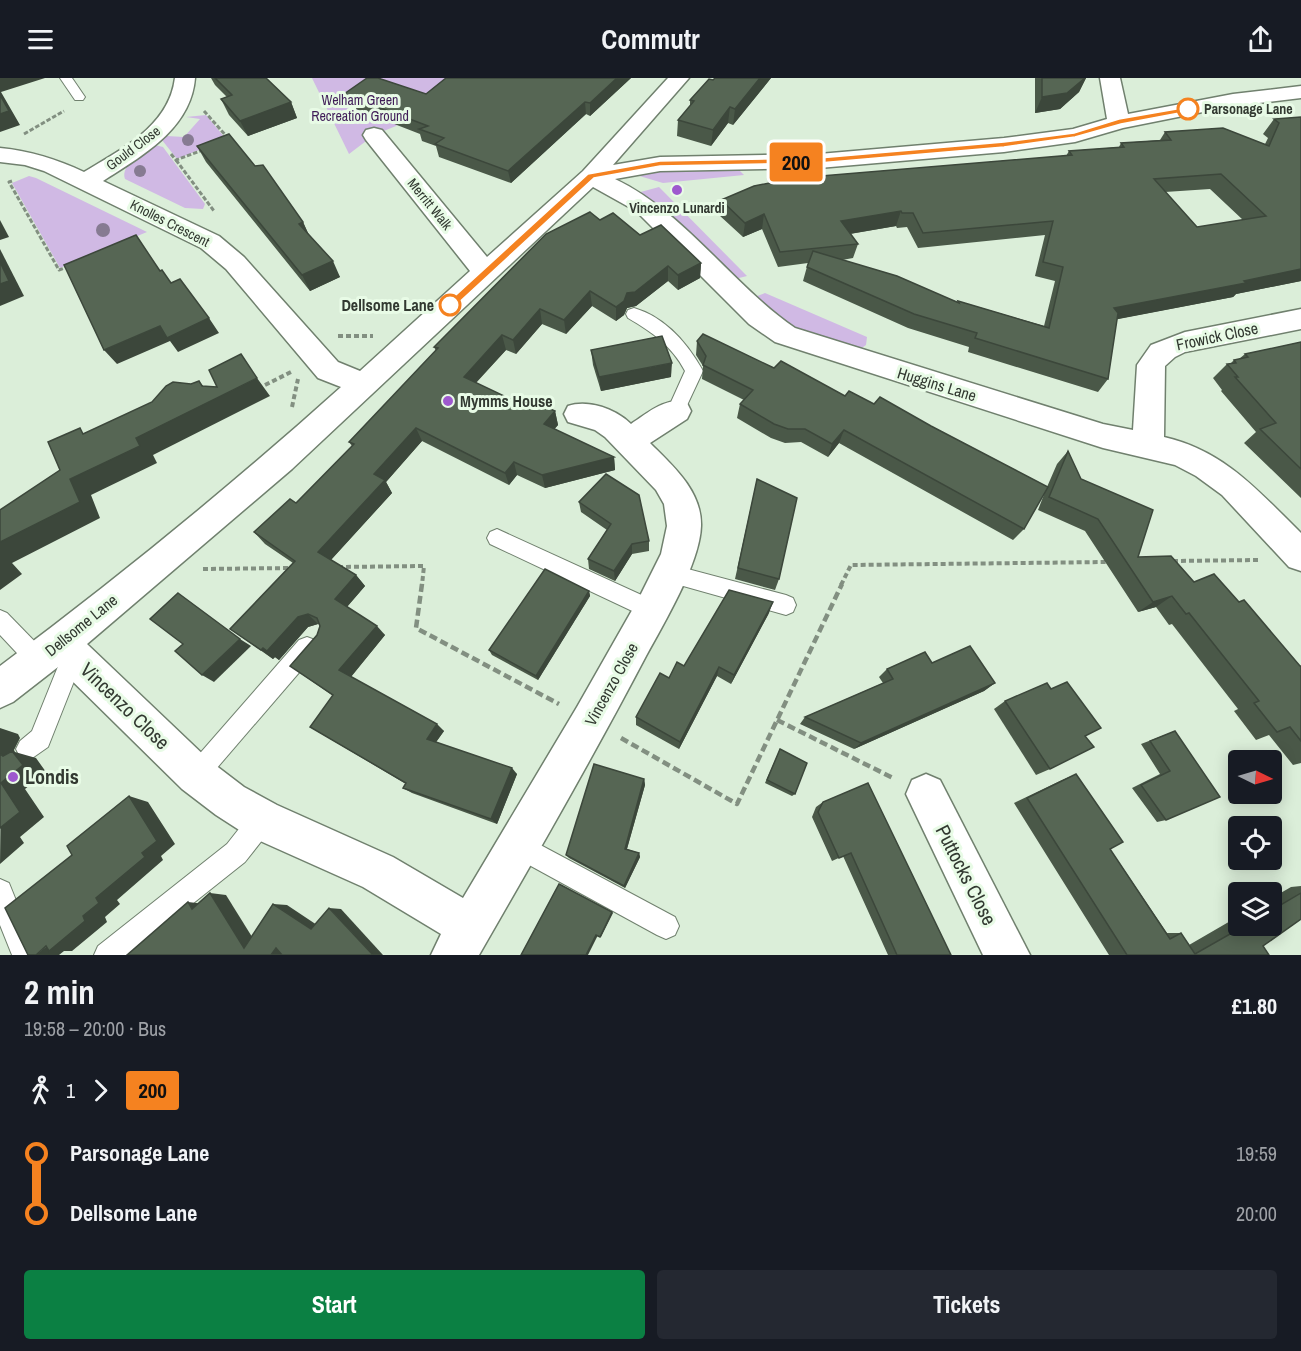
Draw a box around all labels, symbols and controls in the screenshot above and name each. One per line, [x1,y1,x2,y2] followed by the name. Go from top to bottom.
[601,21,700,57] text: Commutr
[24,23,57,56] icon: menu
[1244,23,1277,56] icon: share
[311,91,409,125] park label: Welham Green Recreation Ground
[1177,98,1199,120] marker: Parsonage Lane
[1204,100,1293,118] place label: Parsonage Lane
[102,122,164,174] street label: Gould Close
[762,142,830,182] line badge: 200
[782,148,810,177] text: 200
[404,174,456,234] street label: Merritt Walk
[670,183,684,197] marker: Vincenzo Lunardi
[127,195,213,251] street label: Knolles Crescent
[629,199,725,217] place label: Vincenzo Lunardi
[341,294,434,316] place label: Dellsome Lane
[439,294,461,316] marker: Dellsome Lane
[1174,317,1260,355] street label: Frowick Close
[895,362,979,406] street label: Huggins Lane
[460,390,553,412] place label: Mymms House
[441,394,455,408] marker: Mymms House
[40,589,122,661] street label: Dellsome Lane
[579,639,643,729] street label: Vincenzo Close
[75,656,176,755] street label: Vincenzo Close
[1228,750,1282,804] north arrow
[1228,750,1282,936] map controls
[25,763,79,790] place label: Londis
[6,770,20,784] marker: Londis
[1228,816,1282,870] button: locate
[930,820,1003,930] street label: Puttocks Close
[1228,882,1282,936] button: layers
[24,970,95,1014] text: 2 min
[1232,991,1277,1021] text: £1.80
[24,1015,166,1042] text: 19:58 – 20:00 · Bus
[24,1074,57,1107] icon: walk
[84,1074,117,1107] icon: forward
[138,1076,167,1105] text: 200
[66,1077,75,1104] text: 1
[70,1138,209,1168] text: Parsonage Lane
[1236,1140,1277,1167] text: 19:59
[70,1198,197,1228] text: Dellsome Lane
[1236,1200,1277,1227] text: 20:00
[24,1270,645,1339] button: Start
[657,1270,1277,1339] button: Tickets

